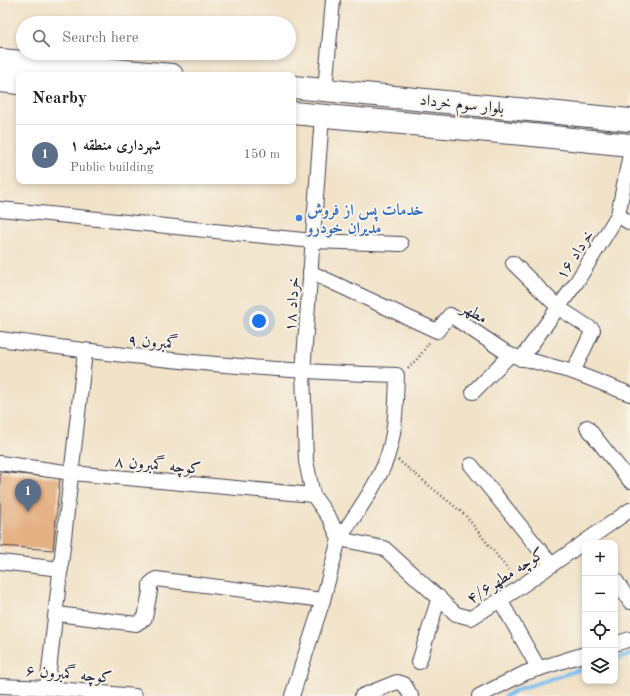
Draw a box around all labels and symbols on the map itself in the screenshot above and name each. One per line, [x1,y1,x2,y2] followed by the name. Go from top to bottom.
[418,93,505,122] street label: بلوار سوم خرداد
[305,202,424,238] place label: خدمات پس از فروش مدیران خودرو
[294,213,304,223] marker: خدمات پس از فروش مدیران خودرو
[554,228,598,283] street label: خرداد ۱۶
[283,276,304,332] street label: خرداد ۱۸
[456,299,490,328] street label: مطهر
[249,311,269,331] your location
[127,329,179,354] street label: گمبرون ۹
[114,450,202,480] street label: کوچه گمبرون ۸
[15,479,41,512] pin: 1
[464,545,549,609] street label: کوچه مطهر۴/۶
[25,659,113,689] street label: کوچه گمبرون ۶

